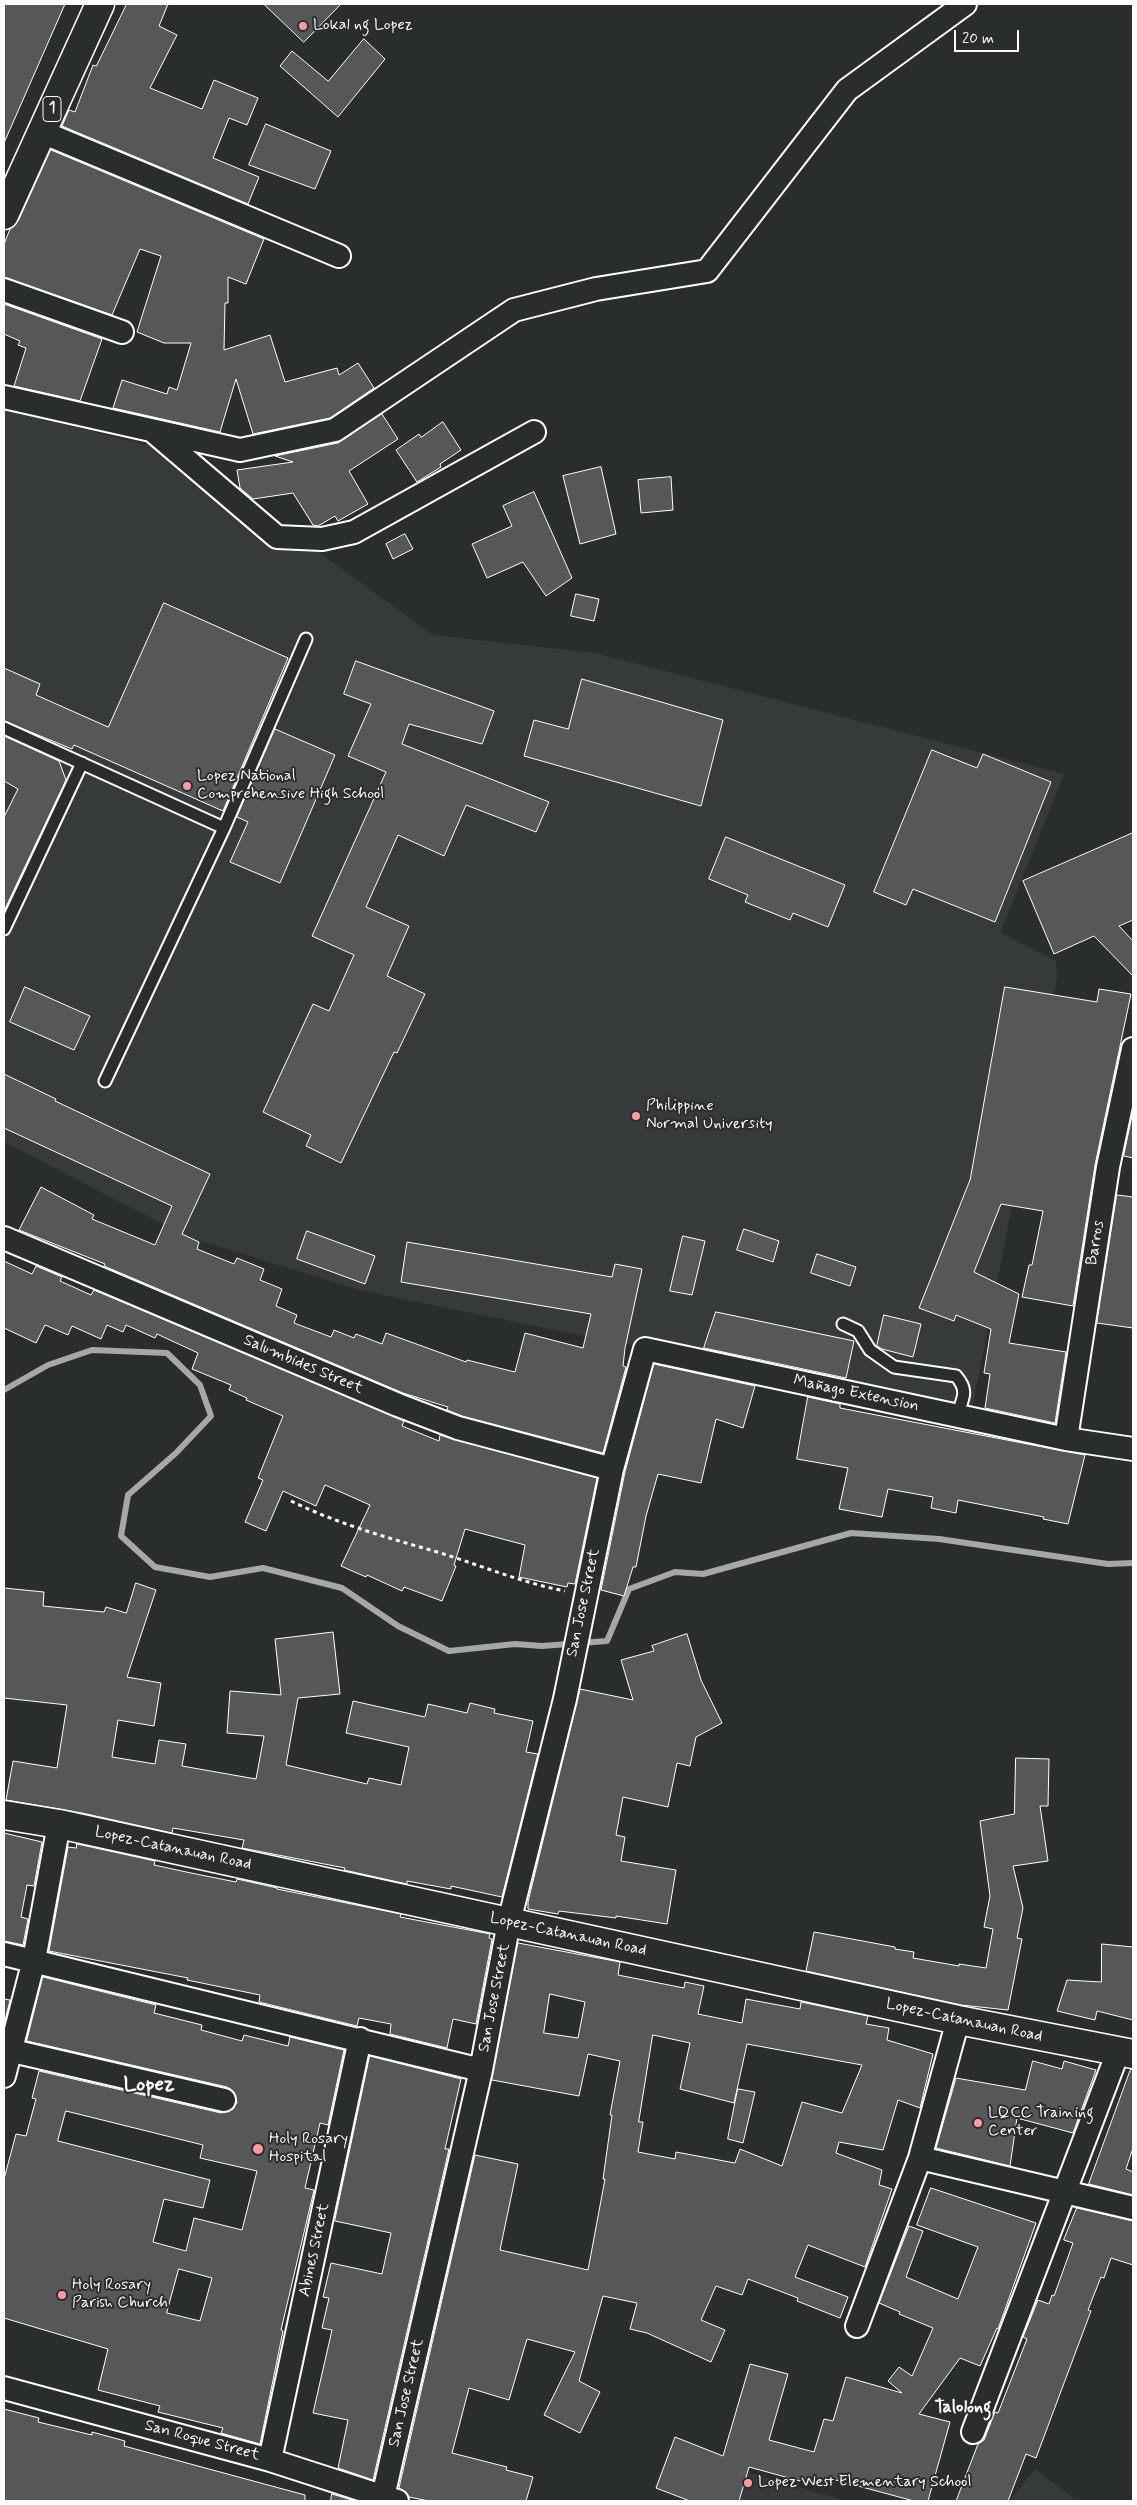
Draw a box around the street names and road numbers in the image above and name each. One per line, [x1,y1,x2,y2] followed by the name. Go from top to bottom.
[43,96,61,122] road number: 1
[1083,1219,1109,1267] street label: Barros
[240,1331,366,1399] street label: Salumbides Street
[792,1371,920,1417] street label: Mañago Extension
[563,1547,605,1659] street label: San Jose Street
[93,1823,253,1875] street label: Lopez-Catanauan Road
[488,1909,648,1961] street label: Lopez-Catanauan Road
[475,1942,515,2054] street label: San Jose Street
[884,1995,1044,2047] street label: Lopez-Catanauan Road
[296,2202,334,2298] street label: Abines Street
[385,2337,429,2449] street label: San Jose Street
[142,2416,262,2466] street label: San Roque Street

